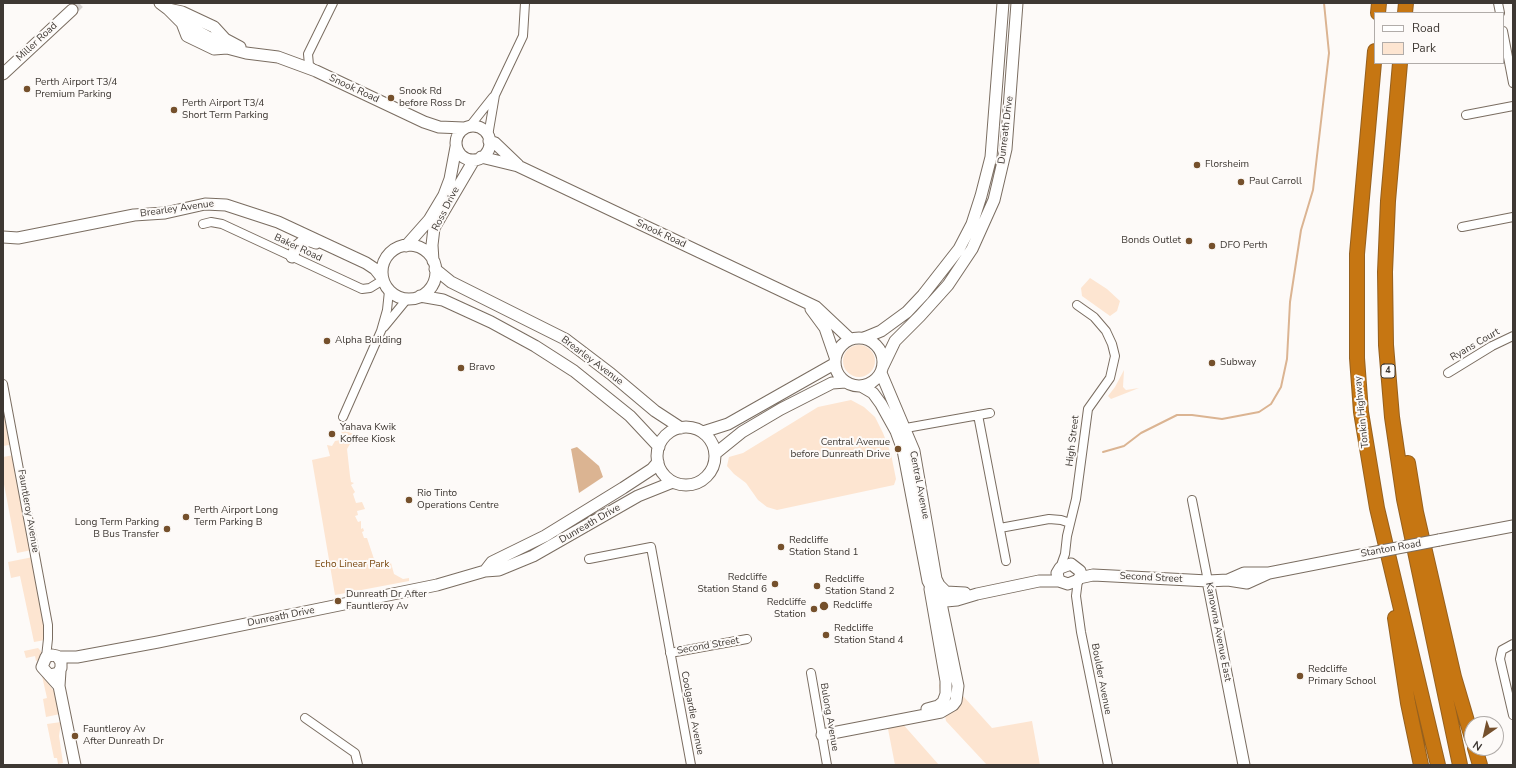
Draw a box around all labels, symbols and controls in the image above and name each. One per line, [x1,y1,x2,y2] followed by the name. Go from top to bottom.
[1374,12,1504,64] legend
[14,20,60,64] street label: Miller Road
[1412,20,1440,36] text: Road
[1412,40,1436,56] text: Park
[327,72,381,106] street label: Snook Road
[35,77,117,100] place label: Perth Airport T3/4 Premium Parking
[22,84,32,94] marker: Perth Airport T3/4 Premium Parking
[399,86,466,110] place label: Snook Rd before Ross Dr
[386,93,396,103] marker: Snook Rd before Ross Dr
[996,95,1016,165] street label: Dunreath Drive
[182,98,268,122] place label: Perth Airport T3/4 Short Term Parking
[169,105,179,115] marker: Perth Airport T3/4 Short Term Parking
[1205,159,1249,171] place label: Florsheim
[1192,160,1202,170] marker: Florsheim
[1249,176,1302,188] place label: Paul Carroll
[1236,177,1246,187] marker: Paul Carroll
[430,185,462,233] street label: Ross Drive
[139,198,215,220] street label: Brearley Avenue
[634,217,688,251] street label: Snook Road
[272,232,324,264] street label: Baker Road
[1121,235,1181,247] place label: Bonds Outlet
[1184,236,1194,246] marker: Bonds Outlet
[1220,240,1267,252] place label: DFO Perth
[1207,241,1217,251] marker: DFO Perth
[1448,326,1502,364] street label: Ryans Court
[559,334,625,388] street label: Brearley Avenue
[335,335,402,347] place label: Alpha Building
[322,336,332,346] marker: Alpha Building
[1220,357,1256,369] place label: Subway
[1207,358,1217,368] marker: Subway
[469,362,495,374] place label: Bravo
[456,363,466,373] marker: Bravo
[1381,364,1395,378] road number: 4
[1352,375,1372,449] street label: Tonkin Highway
[1064,415,1082,467] street label: High Street
[340,422,396,446] place label: Yahava Kwik Koffee Kiosk
[327,429,337,439] marker: Yahava Kwik Koffee Kiosk
[790,437,890,460] place label: Central Avenue before Dunreath Drive
[893,444,903,454] marker: Central Avenue before Dunreath Drive
[907,450,931,520] street label: Central Avenue
[15,468,41,554] street label: Fauntleroy Avenue
[417,488,499,512] place label: Rio Tinto Operations Centre
[404,495,414,505] marker: Rio Tinto Operations Centre
[557,502,623,546] street label: Dunreath Drive
[194,505,278,528] place label: Perth Airport Long Term Parking B
[181,512,191,522] marker: Perth Airport Long Term Parking B
[75,517,159,540] place label: Long Term Parking B Bus Transfer
[162,524,172,534] marker: Long Term Parking B Bus Transfer
[789,535,859,558] place label: Redcliffe Station Stand 1
[1360,538,1422,560] street label: Stanton Road
[776,542,786,552] marker: Redcliffe Station Stand 1
[315,559,389,571] park label: Echo Linear Park
[1119,570,1183,586] street label: Second Street
[697,572,767,596] place label: Redcliffe Station Stand 6
[825,574,895,598] place label: Redcliffe Station Stand 2
[770,579,780,589] marker: Redcliffe Station Stand 6
[812,581,822,591] marker: Redcliffe Station Stand 2
[1203,581,1233,683] street label: Kanowna Avenue East
[346,589,427,612] place label: Dunreath Dr After Fauntleroy Av
[333,596,343,606] marker: Dunreath Dr After Fauntleroy Av
[767,597,806,620] place label: Redcliffe Station
[818,600,830,612] marker: Redcliffe
[833,600,872,612] place label: Redcliffe
[809,604,819,614] marker: Redcliffe Station
[246,605,316,629] street label: Dunreath Drive
[834,623,904,646] place label: Redcliffe Station Stand 4
[821,630,831,640] marker: Redcliffe Station Stand 4
[676,635,740,657] street label: Second Street
[1088,642,1114,716] street label: Boulder Avenue
[1308,664,1376,688] place label: Redcliffe Primary School
[678,670,706,756] street label: Coolgardie Avenue
[1295,671,1305,681] marker: Redcliffe Primary School
[817,682,841,752] street label: Bulong Avenue
[1464,716,1504,756] north arrow
[83,724,164,748] place label: Fauntleroy Av After Dunreath Dr
[70,731,80,741] marker: Fauntleroy Av After Dunreath Dr
[1470,737,1485,754] text: N

